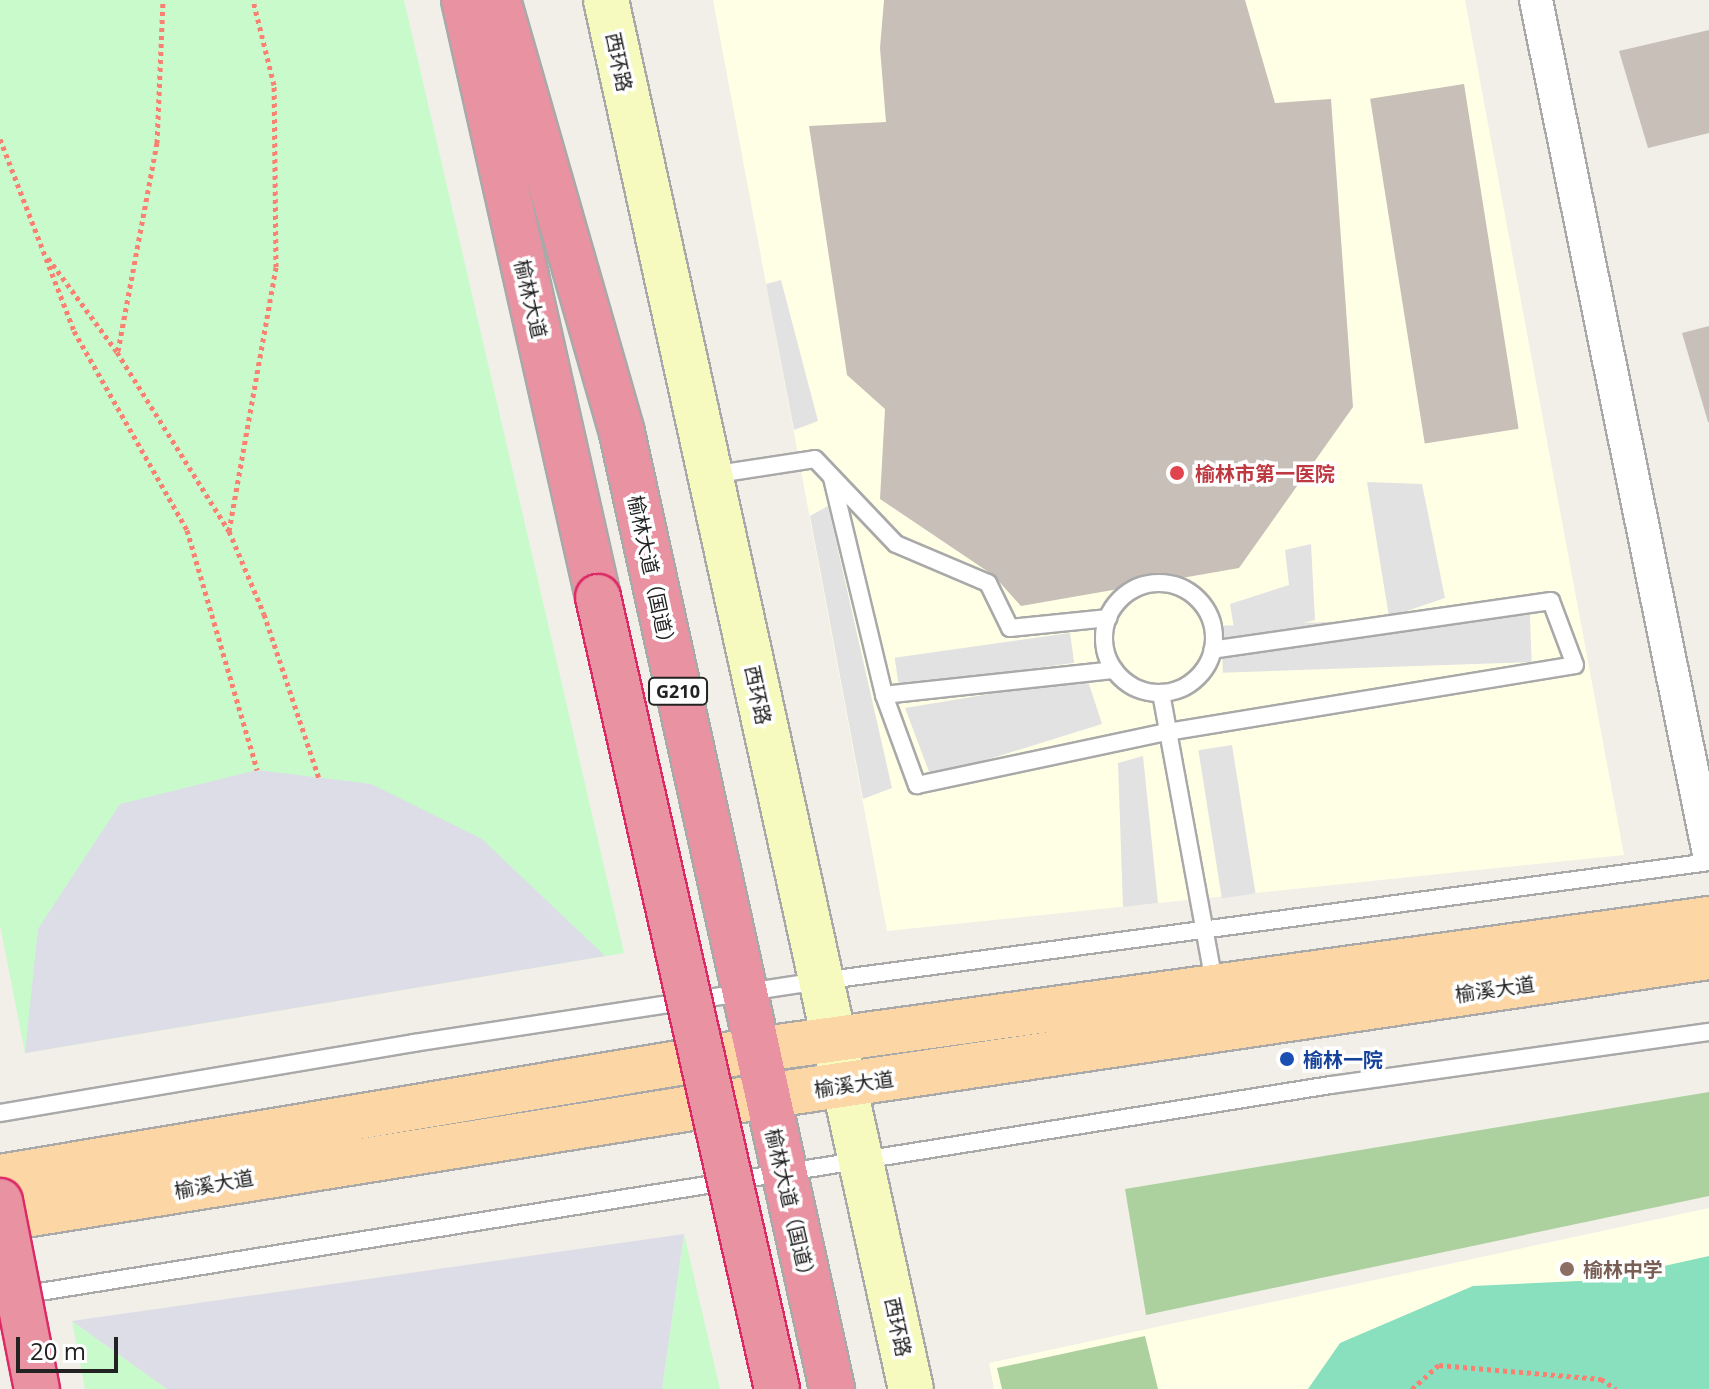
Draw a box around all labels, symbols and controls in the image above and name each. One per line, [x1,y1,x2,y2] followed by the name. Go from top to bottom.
[601,30,637,94] street label: 西环路
[510,257,552,341] street label: 榆林大道
[1195,461,1335,485] place label: 榆林市第一医院
[1166,462,1188,484] marker: 榆林市第一医院
[624,493,680,655] street label: 榆林大道（国道）
[740,663,776,727] street label: 西环路
[648,677,708,705] road number: G210
[1454,972,1536,1006] street label: 榆溪大道
[1303,1047,1383,1071] place label: 榆林一院
[1278,1050,1296,1068] marker: 榆林一院
[813,1067,895,1101] street label: 榆溪大道
[761,1126,821,1288] street label: 榆林大道（国道）
[173,1165,255,1203] street label: 榆溪大道
[1583,1257,1663,1281] place label: 榆林中学
[1558,1260,1576,1278] marker: 榆林中学
[880,1295,916,1359] street label: 西环路
[20,1321,122,1371] scale bar
[30,1334,86,1367] text: 20 m

